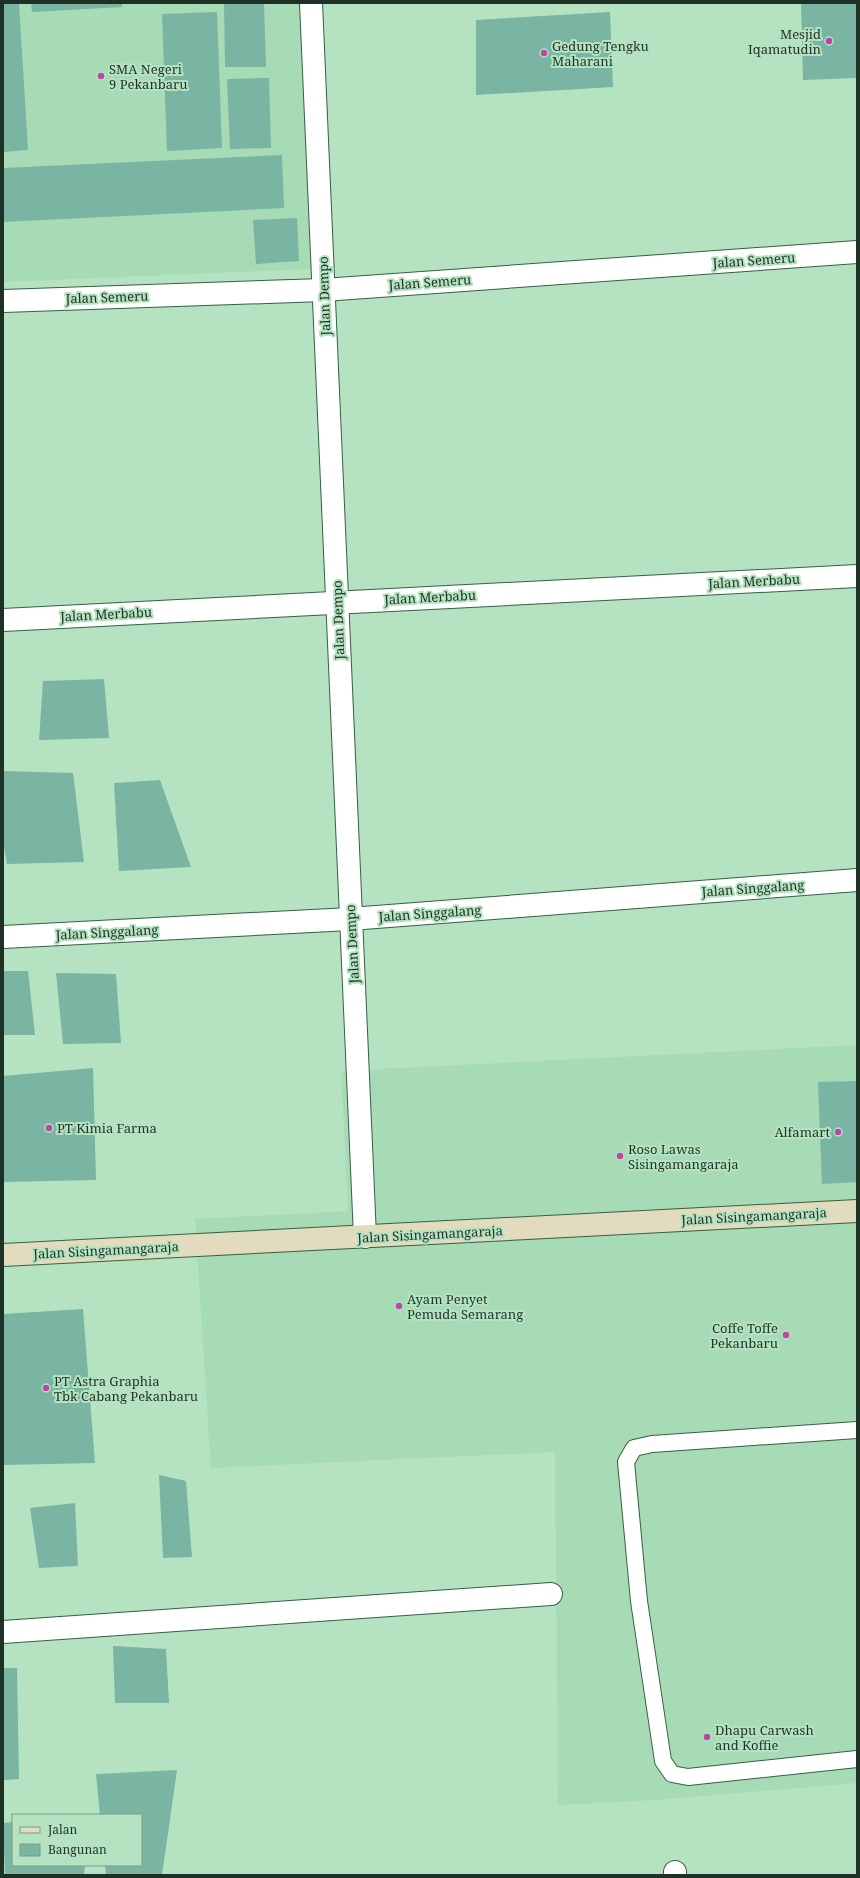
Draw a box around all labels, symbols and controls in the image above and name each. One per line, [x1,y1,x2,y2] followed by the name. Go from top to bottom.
[748,25,822,58] place label: Mesjid Iqamatudin
[824,36,834,46] marker: Mesjid Iqamatudin
[552,37,649,70] place label: Gedung Tengku Maharani
[539,48,549,58] marker: Gedung Tengku Maharani
[109,60,187,93] place label: SMA Negeri 9 Pekanbaru
[96,71,106,81] marker: SMA Negeri 9 Pekanbaru
[711,248,796,272] street label: Jalan Semeru
[314,256,334,337] street label: Jalan Dempo
[387,270,472,294] street label: Jalan Semeru
[64,287,149,307] street label: Jalan Semeru
[707,570,800,592] street label: Jalan Merbabu
[328,580,348,661] street label: Jalan Dempo
[383,586,476,608] street label: Jalan Merbabu
[59,603,152,625] street label: Jalan Merbabu
[700,875,805,901] street label: Jalan Singgalang
[377,900,482,926] street label: Jalan Singgalang
[341,904,363,985] street label: Jalan Dempo
[54,920,159,944] street label: Jalan Singgalang
[57,1119,157,1137] place label: PT Kimia Farma
[44,1123,54,1133] marker: PT Kimia Farma
[774,1123,830,1141] place label: Alfamart
[833,1127,843,1137] marker: Alfamart
[628,1140,739,1173] place label: Roso Lawas Sisingamangaraja
[615,1151,625,1161] marker: Roso Lawas Sisingamangaraja
[680,1203,827,1229] street label: Jalan Sisingamangaraja
[356,1221,503,1247] street label: Jalan Sisingamangaraja
[32,1237,179,1263] street label: Jalan Sisingamangaraja
[407,1290,523,1323] place label: Ayam Penyet Pemuda Semarang
[394,1301,404,1311] marker: Ayam Penyet Pemuda Semarang
[710,1319,778,1352] place label: Coffe Toffe Pekanbaru
[781,1330,791,1340] marker: Coffe Toffe Pekanbaru
[54,1372,198,1405] place label: PT Astra Graphia Tbk Cabang Pekanbaru
[41,1383,51,1393] marker: PT Astra Graphia Tbk Cabang Pekanbaru
[715,1721,814,1754] place label: Dhapu Carwash and Koffie
[702,1732,712,1742] marker: Dhapu Carwash and Koffie
[12,1814,142,1866] legend
[47,1821,78,1838] text: Jalan
[48,1841,107,1858] text: Bangunan

